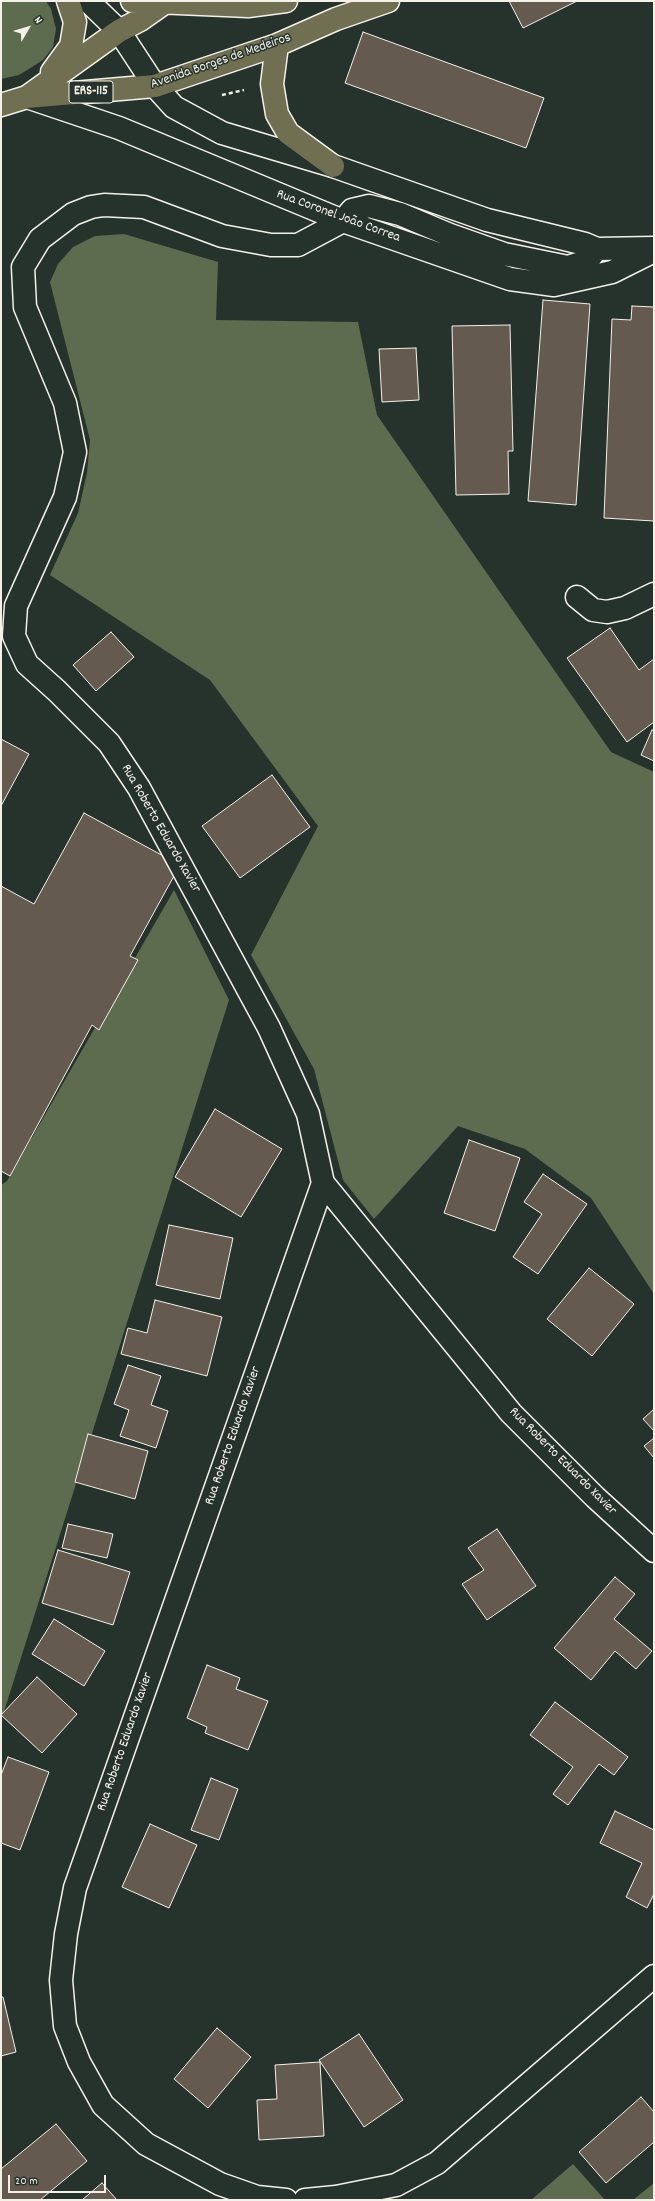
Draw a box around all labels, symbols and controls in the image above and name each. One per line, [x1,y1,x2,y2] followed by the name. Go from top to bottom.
[8,8,48,48] north arrow
[29,14,45,28] text: N
[149,30,293,94] street label: Avenida Borges de Medeiros
[69,81,113,103] road number: ERS-115
[274,187,402,247] street label: Rua Coronel João Correa
[116,762,204,896] street label: Rua Roberto Eduardo Xavier
[202,1364,266,1508] street label: Rua Roberto Eduardo Xavier
[505,1405,619,1519] street label: Rua Roberto Eduardo Xavier
[94,1670,158,1814] street label: Rua Roberto Eduardo Xavier
[10,2167,108,2193] scale bar
[15,2173,38,2190] text: 20 m

